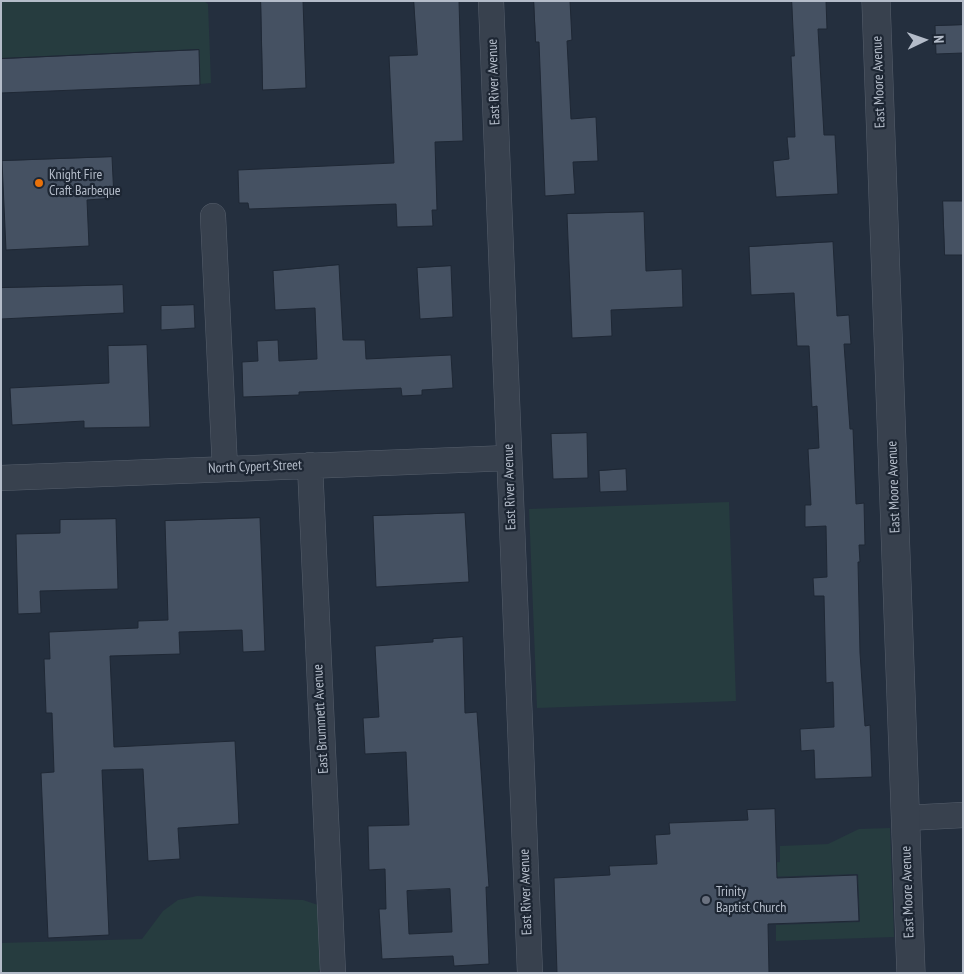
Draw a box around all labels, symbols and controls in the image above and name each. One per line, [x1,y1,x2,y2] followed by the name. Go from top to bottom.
[899,15,949,65] north arrow
[930,35,948,43] text: N
[869,36,889,128] street label: East Moore Avenue
[484,39,504,125] street label: East River Avenue
[49,167,121,200] place label: Knight Fire Craft Barbeque
[33,177,45,189] marker: Knight Fire Craft Barbeque
[884,441,904,533] street label: East Moore Avenue
[500,444,520,530] street label: East River Avenue
[208,457,302,477] street label: North Cypert Street
[310,664,332,774] street label: East Brummett Avenue
[898,846,918,938] street label: East Moore Avenue
[516,849,536,935] street label: East River Avenue
[716,884,786,916] place label: Trinity Baptist Church
[700,894,712,906] marker: Trinity Baptist Church

